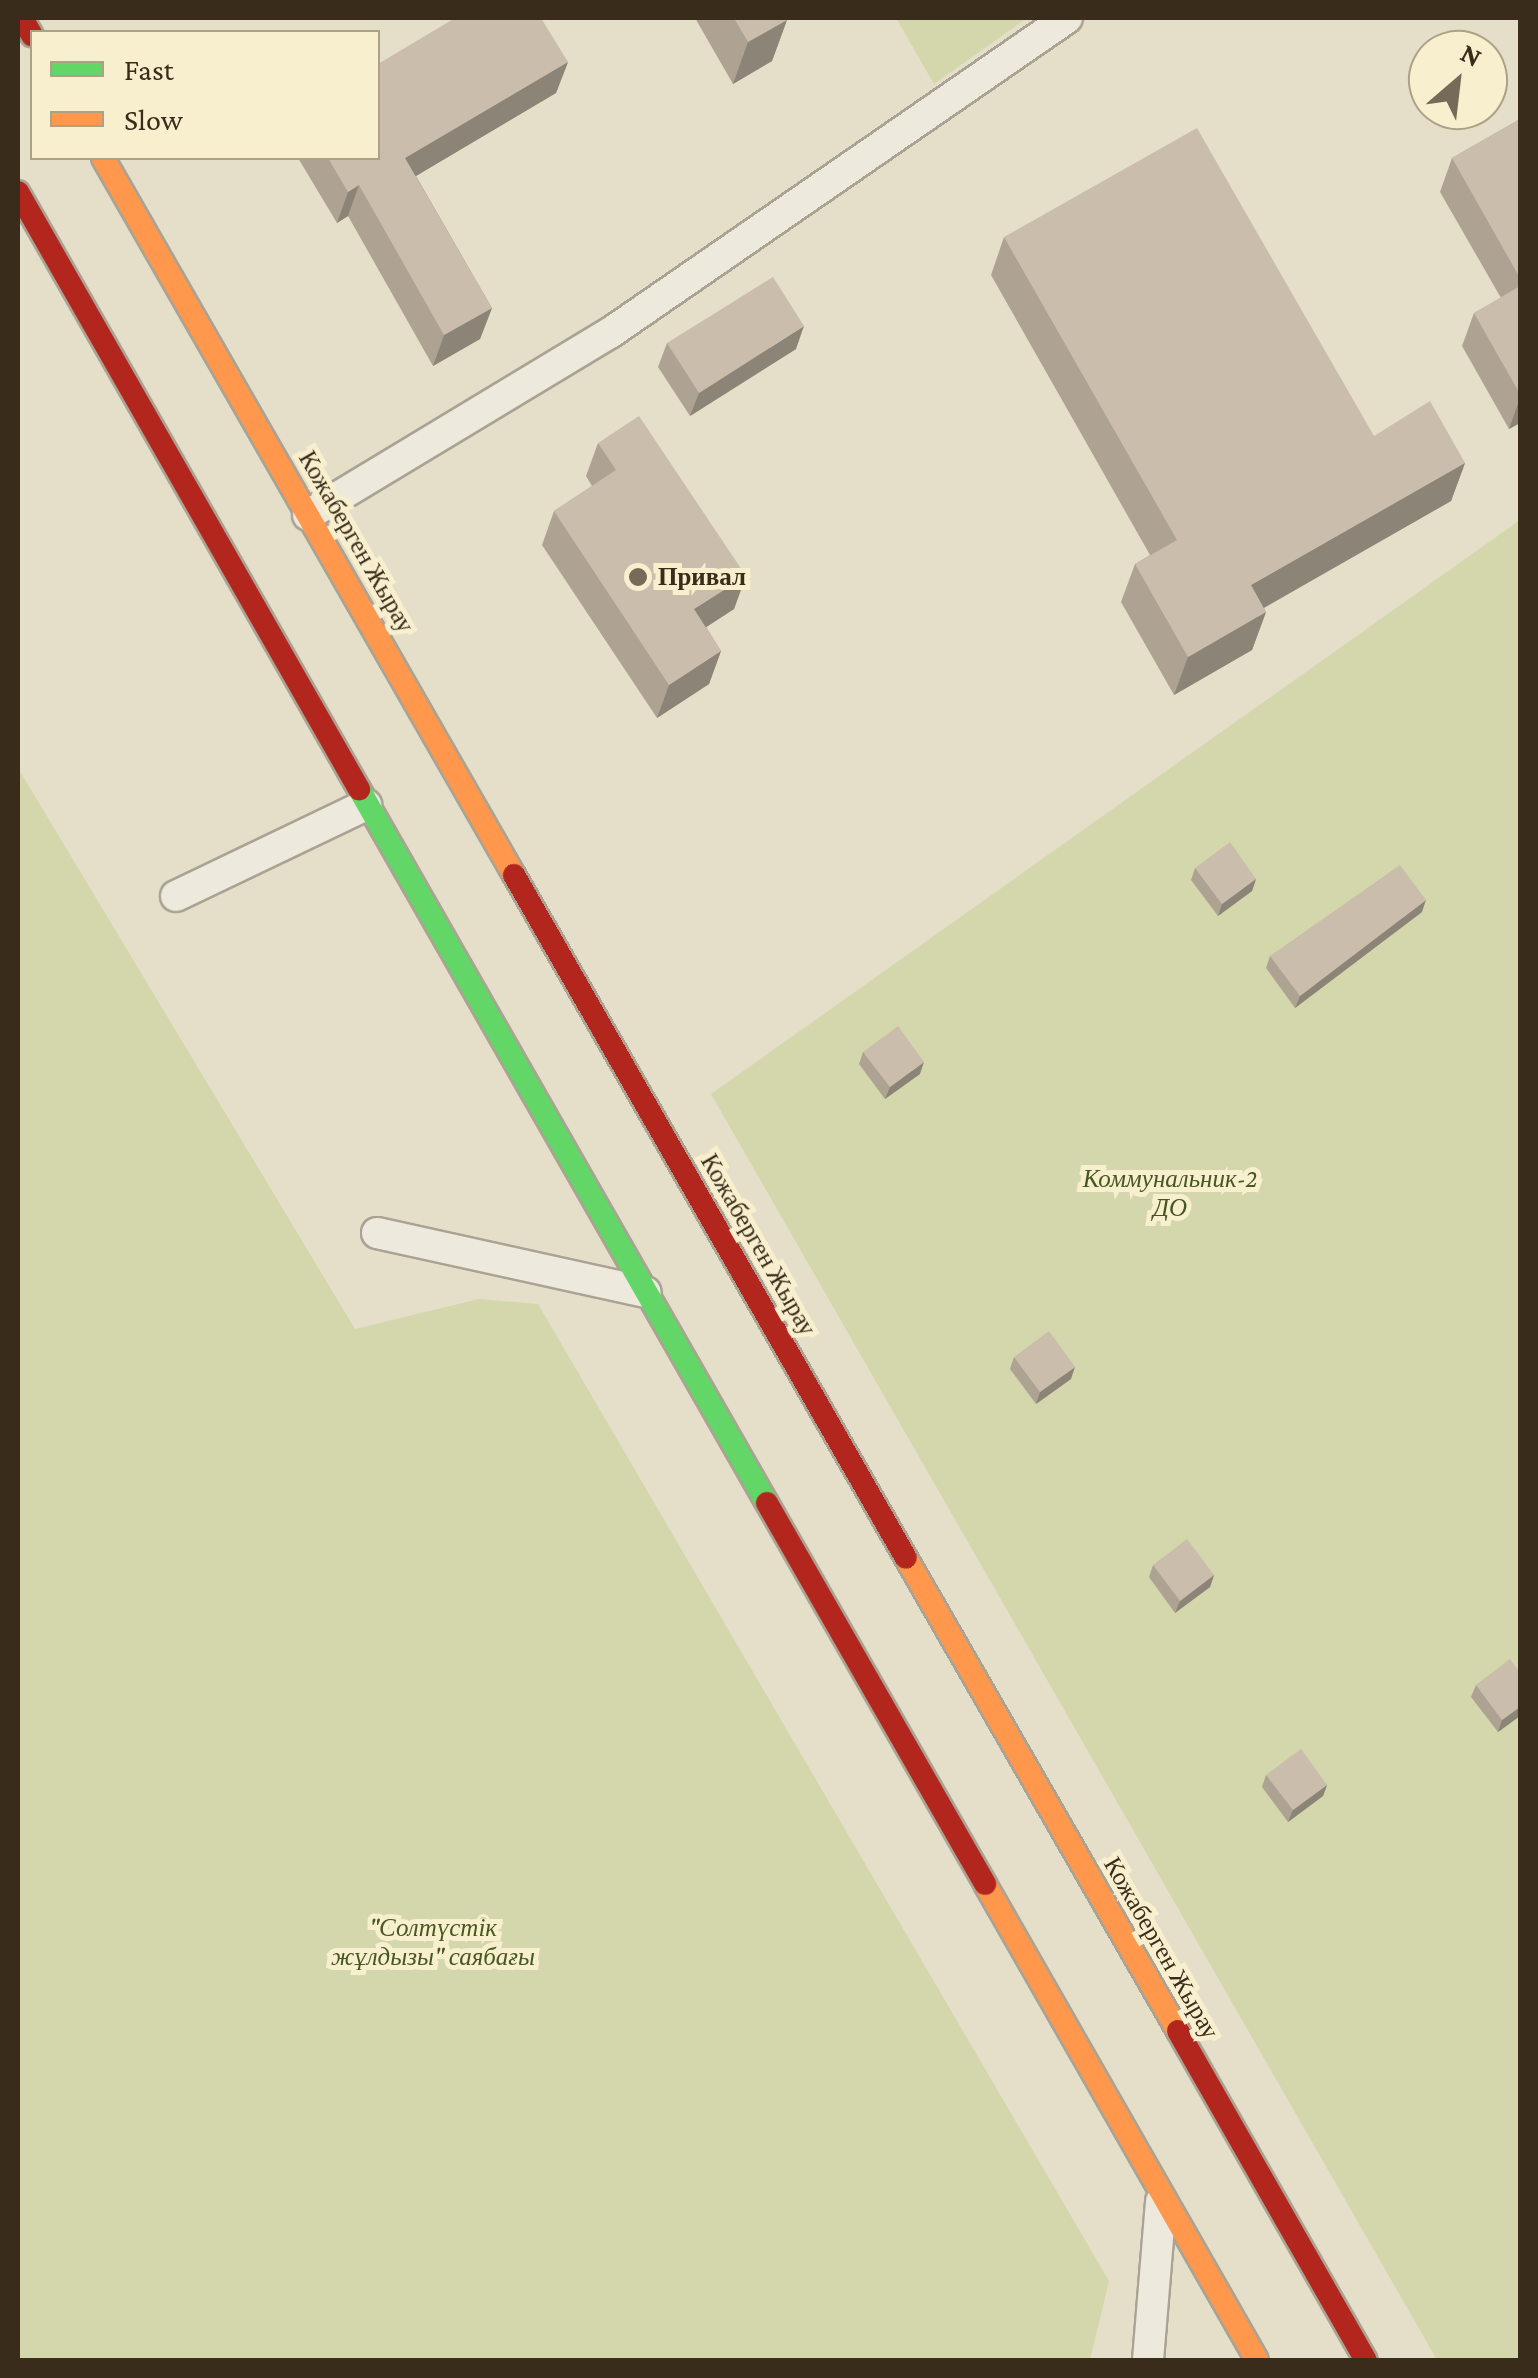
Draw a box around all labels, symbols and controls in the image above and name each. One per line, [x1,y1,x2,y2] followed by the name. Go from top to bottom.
[30,30,380,160] legend
[1408,30,1508,130] north arrow
[1456,37,1487,73] text: N
[124,53,174,86] text: Fast
[124,103,183,136] text: Slow
[292,446,420,638] street label: Кожаберген Жырау
[658,562,746,592] place label: Привал
[627,566,649,588] marker: Привал
[694,1149,822,1341] street label: Кожаберген Жырау
[1083,1165,1257,1224] park label: Коммунальник-2 ДО
[1097,1852,1225,2044] street label: Кожаберген Жырау
[331,1914,535,1973] park label: "Солтүстік жұлдызы" саябағы

